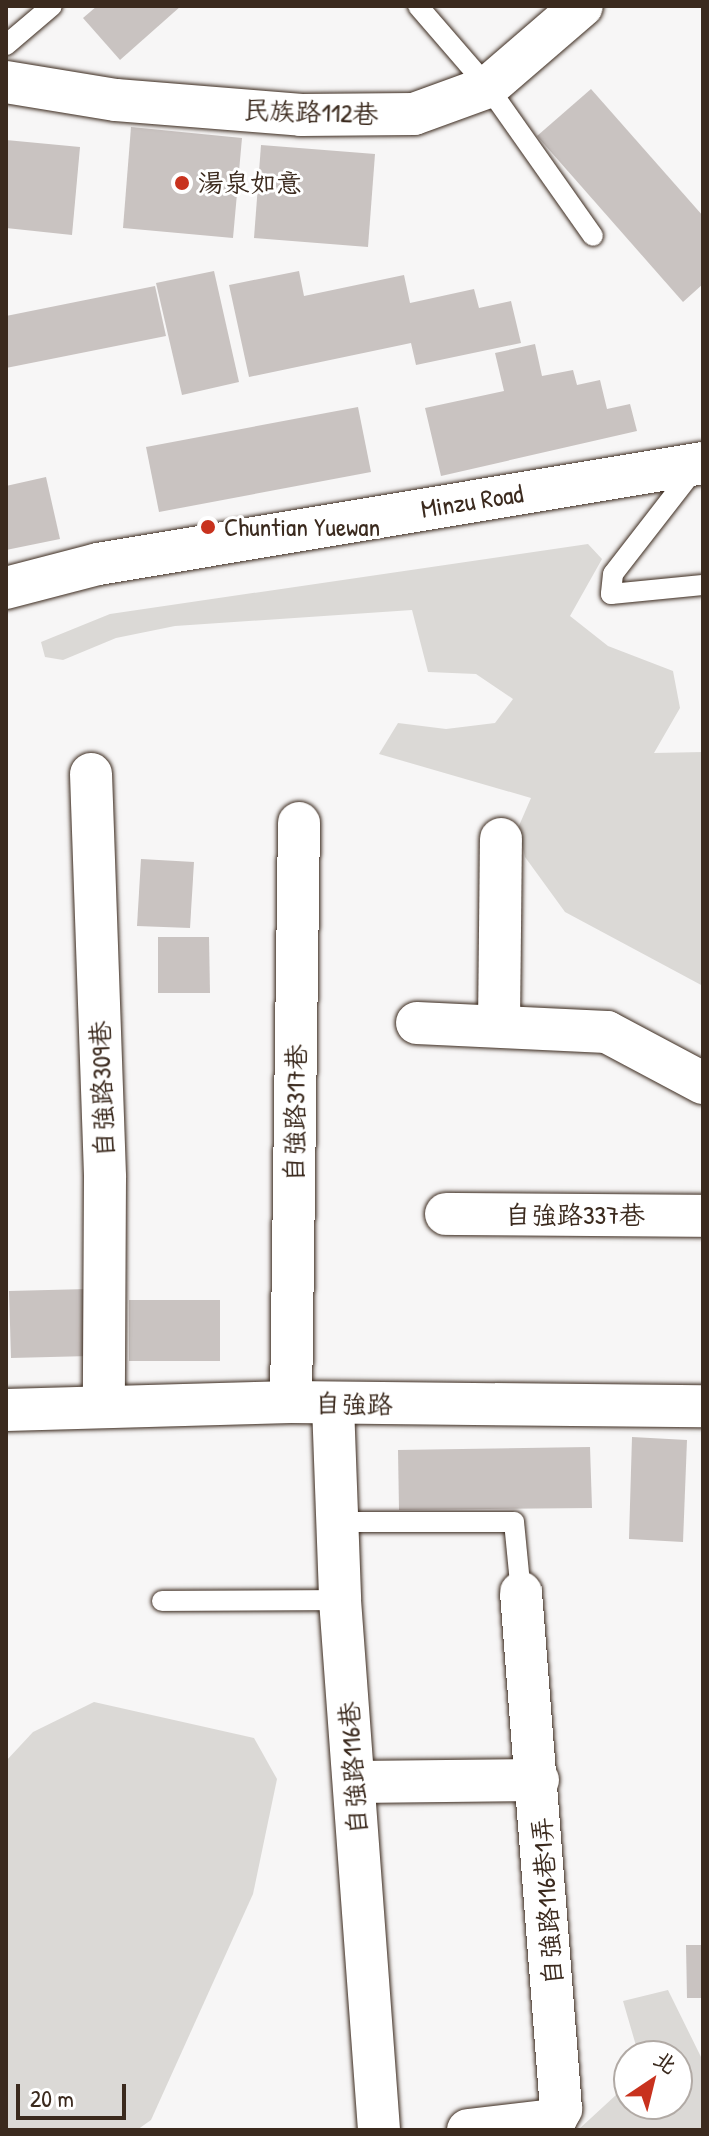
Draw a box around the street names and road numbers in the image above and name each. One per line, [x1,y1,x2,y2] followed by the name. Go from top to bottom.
[243,94,379,130] street label: 民族路112巷
[419,478,525,524] street label: Minzu Road
[84,1020,120,1158] street label: 自強路309巷
[278,1044,312,1182] street label: 自強路317巷
[505,1199,645,1231] street label: 自強路337巷
[315,1388,393,1420] street label: 自強路
[333,1700,373,1836] street label: 自強路116巷
[526,1816,568,1986] street label: 自強路116巷1弄

